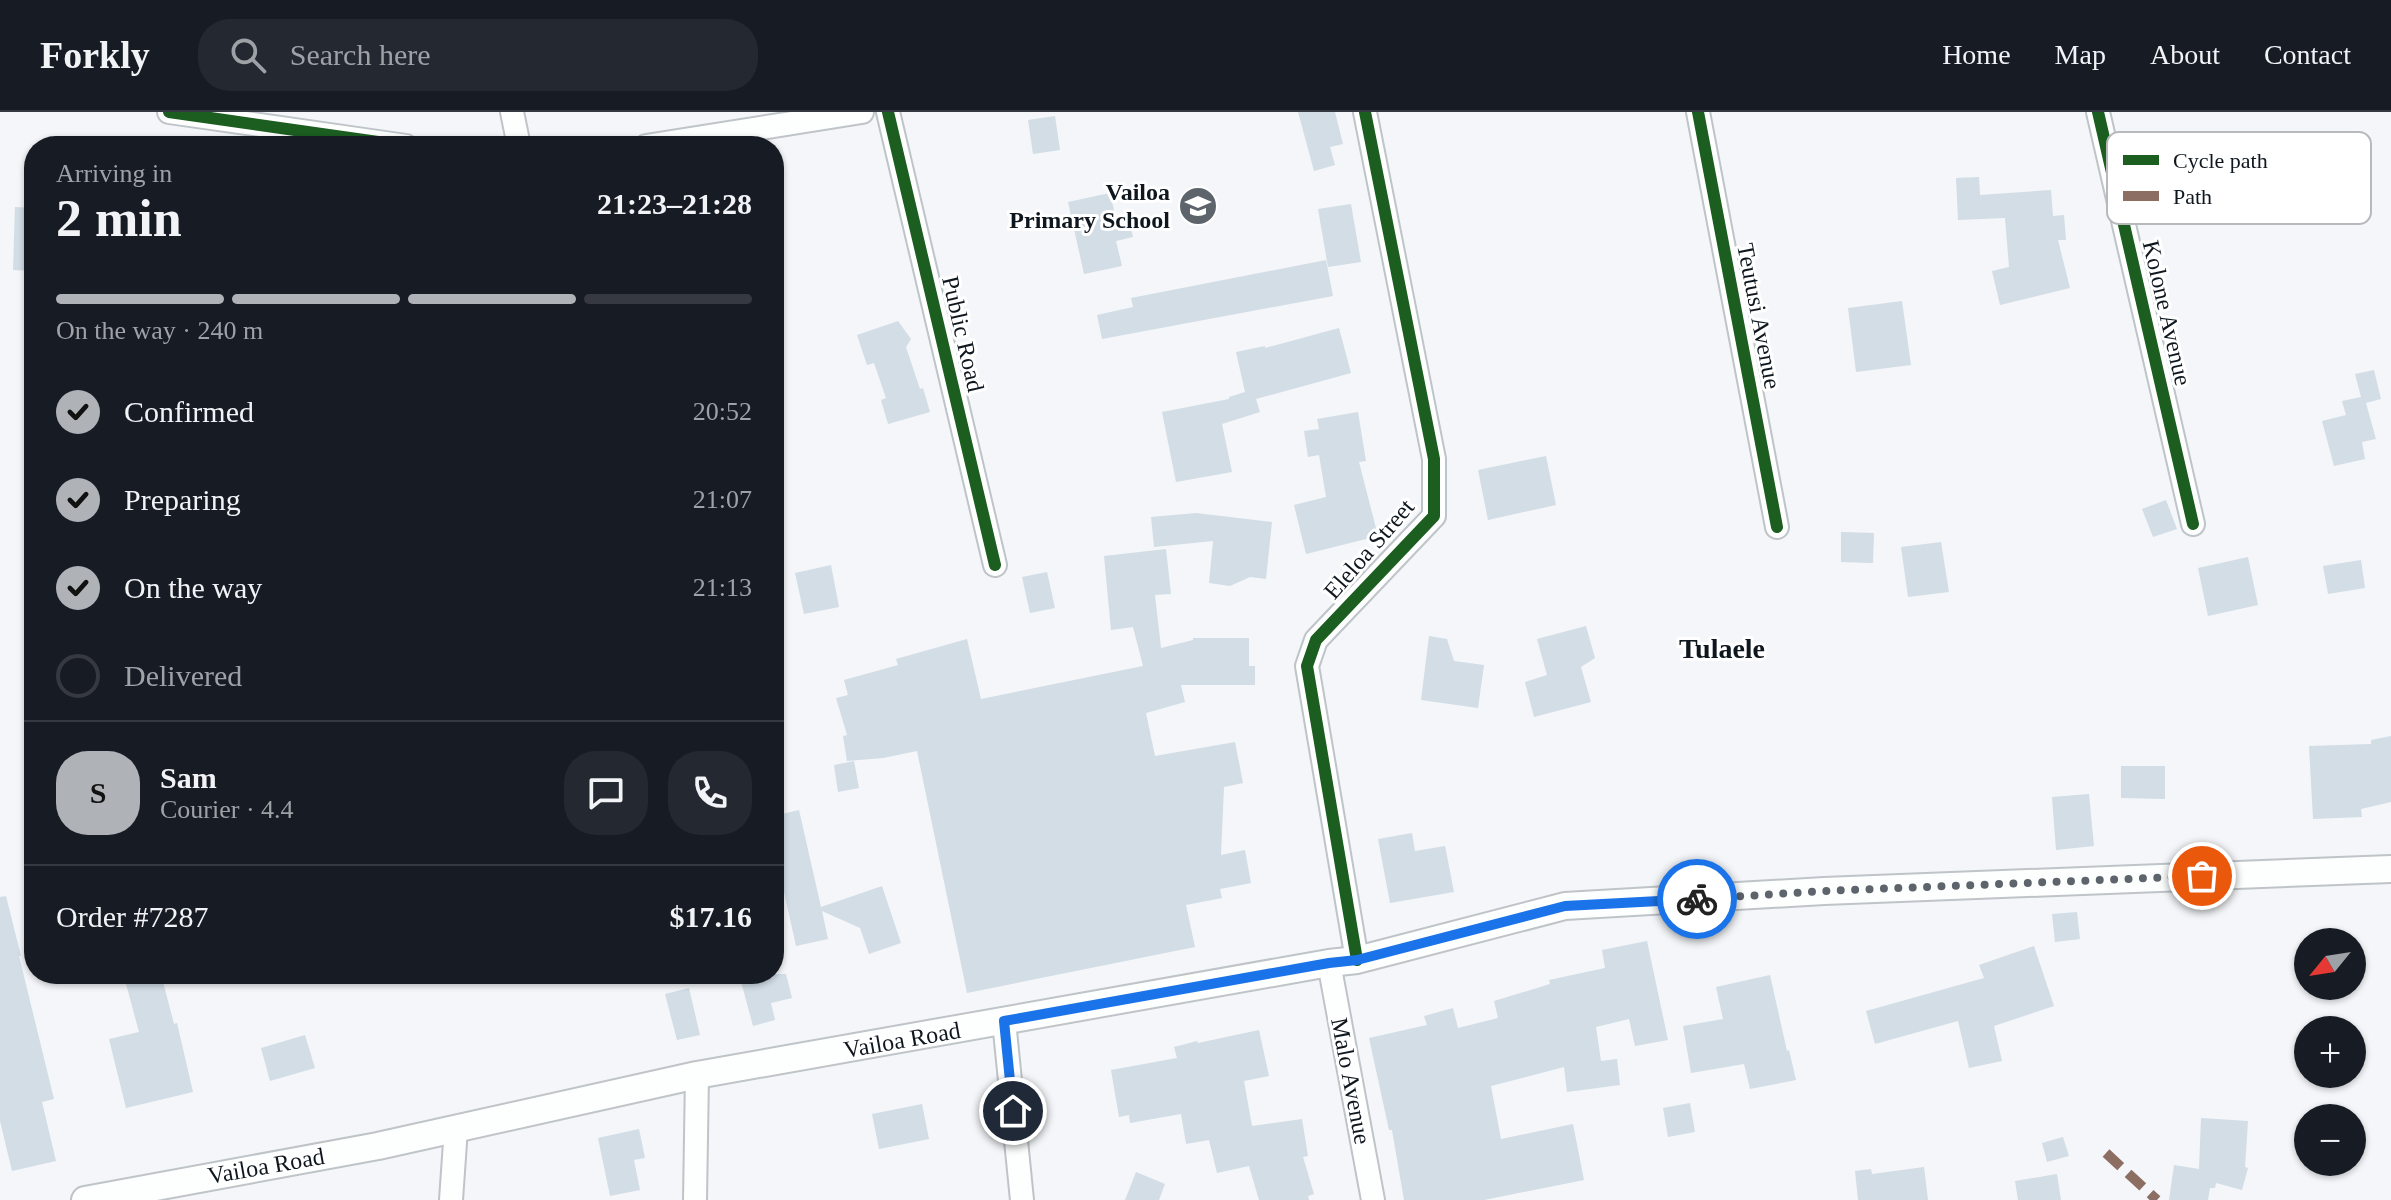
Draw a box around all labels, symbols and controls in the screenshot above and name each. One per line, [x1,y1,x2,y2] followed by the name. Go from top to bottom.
[198,19,758,91] search box
[226,33,270,77] icon: search
[40,34,150,76] text: Forkly
[290,38,431,71] text: Search here
[1942,39,2011,70] text: Home
[2055,39,2106,70] text: Map
[2150,39,2220,70] text: About
[2264,39,2351,70] text: Contact
[2107,132,2371,224] legend
[2173,148,2268,173] text: Cycle path
[56,159,172,188] text: Arriving in
[1009,179,1170,233] place label: Vailoa Primary School
[2173,184,2212,209] text: Path
[1177,185,1219,227] school or university icon: Vailoa Primary School
[597,187,752,220] text: 21:23–21:28
[56,190,182,247] text: 2 min
[2138,238,2196,388] street label: Kolone Avenue
[1732,241,1786,391] street label: Teutusi Avenue
[937,274,989,394] street label: Public Road
[56,316,263,345] text: On the way · 240 m
[56,390,100,434] icon: check
[124,395,254,428] text: Confirmed
[693,397,752,426] text: 20:52
[56,478,100,522] icon: check
[124,483,241,516] text: Preparing
[693,485,752,514] text: 21:07
[1319,494,1419,604] street label: Eleloa Street
[56,566,100,610] icon: check
[124,571,262,604] text: On the way
[693,573,752,602] text: 21:13
[1679,633,1765,664] district label: Tulaele
[124,659,242,692] text: Delivered
[564,751,648,835] button: chat
[668,751,752,835] button: phone
[160,761,217,794] text: Sam
[90,776,106,809] text: S
[160,795,294,824] text: Courier · 4.4
[2168,842,2236,910] pin
[2180,854,2224,898] icon: bag
[1657,859,1737,939] courier
[1675,877,1719,921] icon: bike
[56,900,208,933] text: Order #7287
[670,900,752,933] text: $17.16
[2294,928,2366,1000] north arrow
[2294,928,2366,1176] map controls
[1326,1016,1376,1146] street label: Malo Avenue
[2294,1016,2366,1088] button: +
[842,1017,962,1063] street label: Vailoa Road
[979,1077,1047,1145] pin
[991,1089,1035,1133] icon: home
[2294,1104,2366,1176] button: −
[206,1143,326,1189] street label: Vailoa Road

